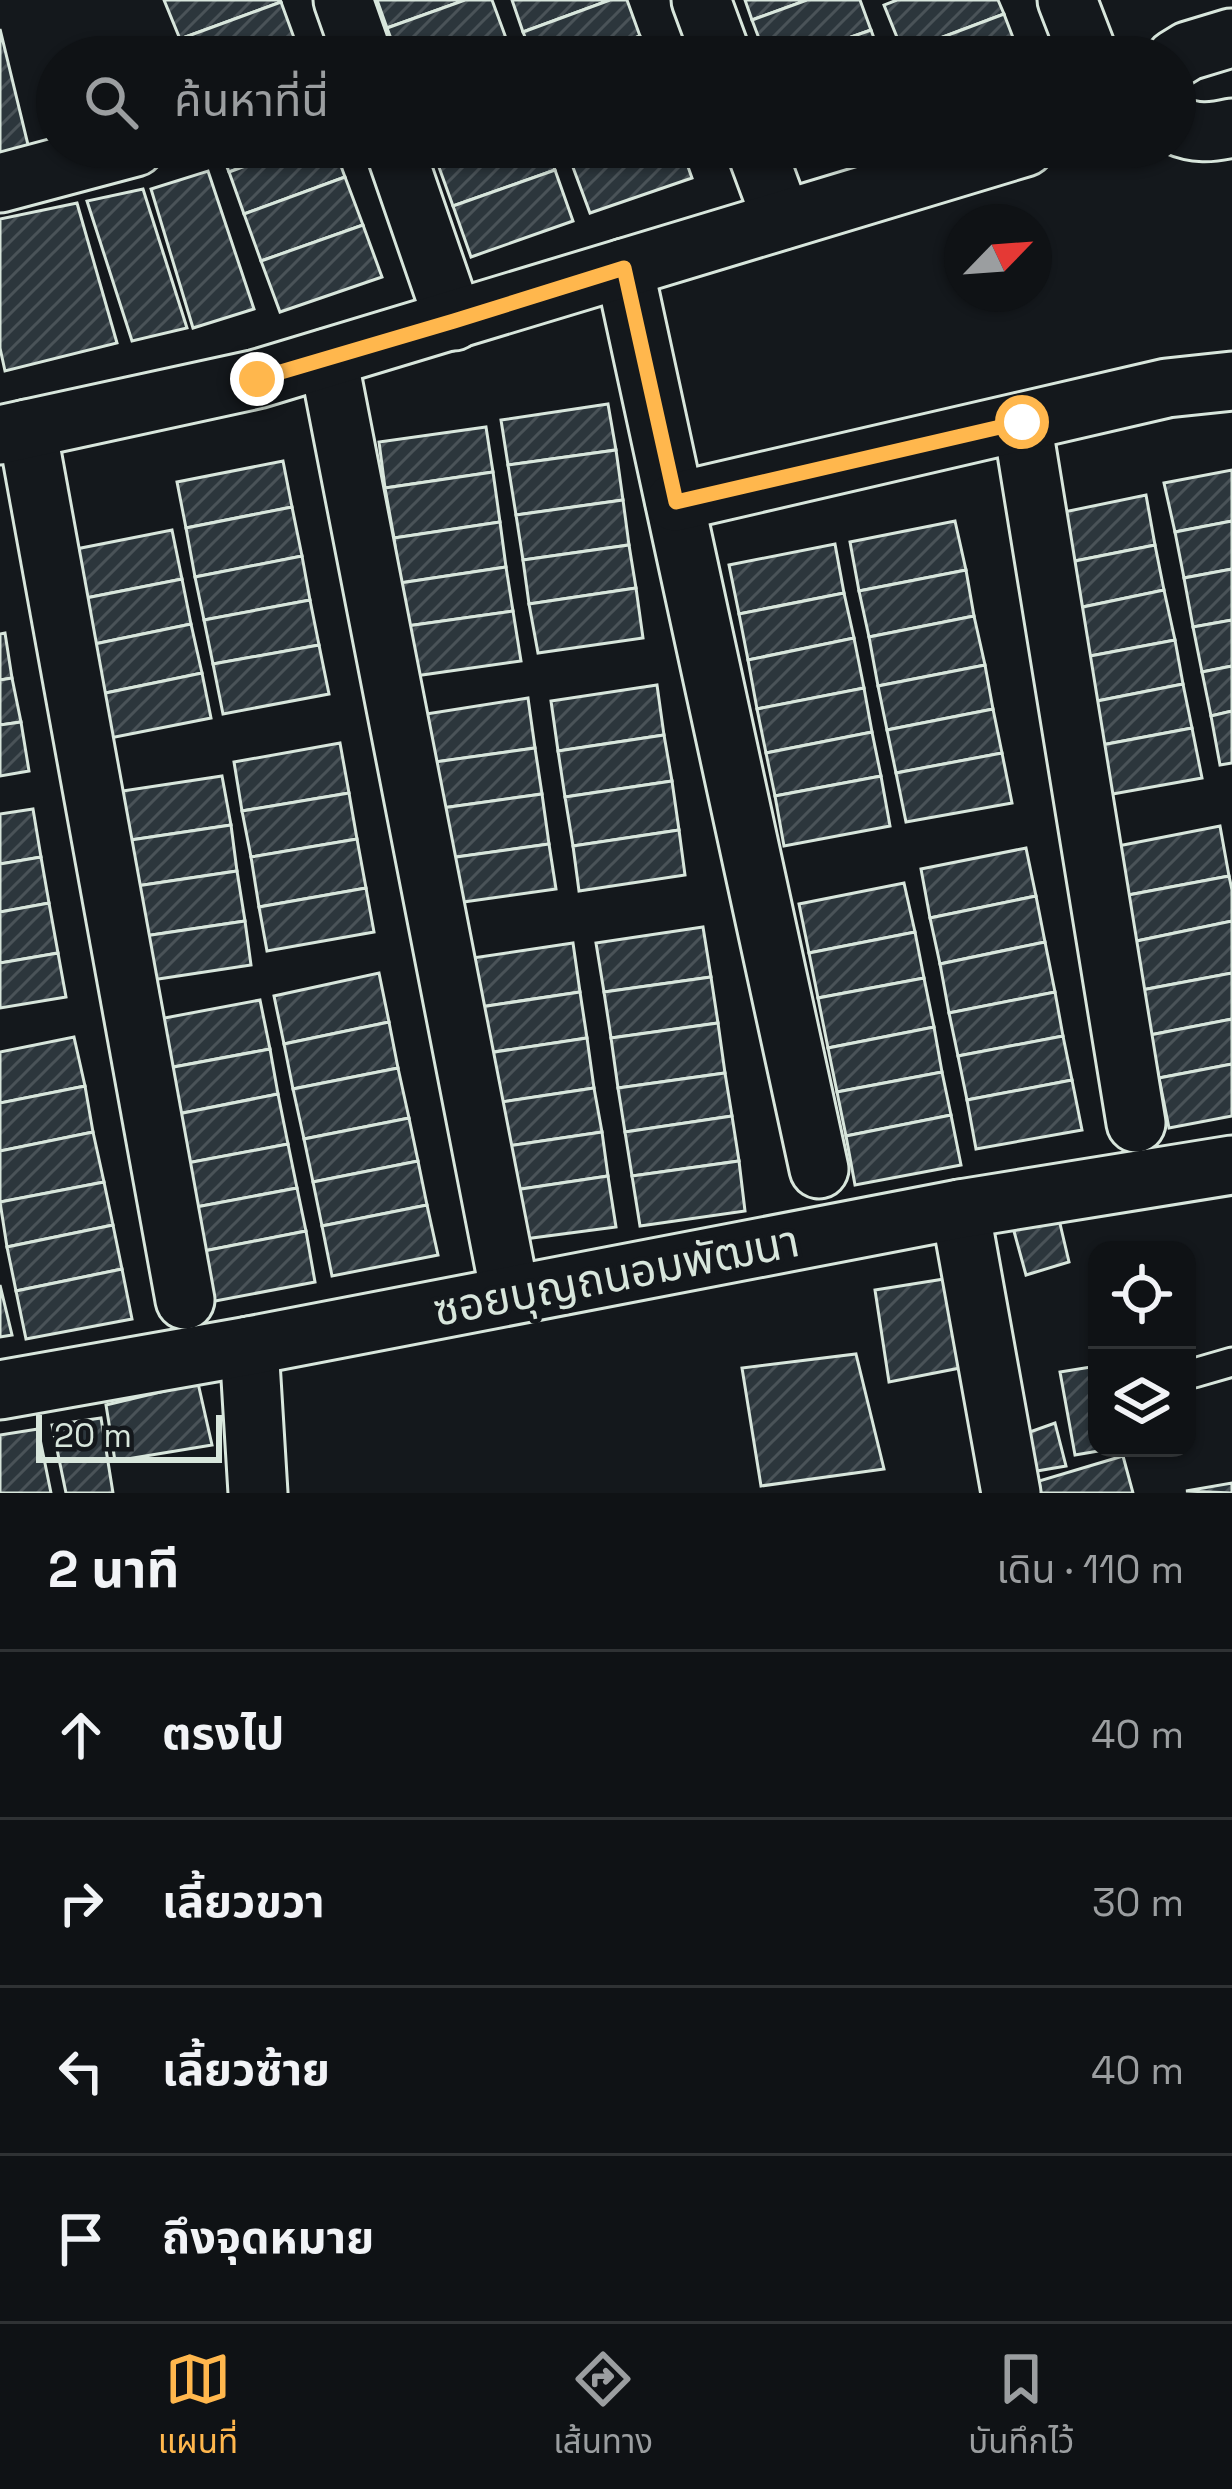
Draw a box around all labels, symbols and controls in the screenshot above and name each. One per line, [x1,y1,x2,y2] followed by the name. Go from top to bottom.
[36,36,1196,168] search box
[78,69,144,135] icon: search
[174,72,329,129] text: ค้นหาที่นี่
[944,204,1052,312] north arrow
[230,352,284,406] route end
[995,395,1049,449] route start
[428,1212,804,1339] street label: ซอยบุญถนอมพัฒนา
[1088,1241,1196,1457] map controls
[1088,1241,1196,1349] button: locate
[1088,1349,1196,1457] button: layers
[36,1409,222,1462] scale bar
[54,1415,132,1457] text: 20 m
[48,1537,179,1602] text: 2 นาที
[996,1545,1184,1594] text: เดิน · 110 m
[48,1702,114,1768] icon: ahead
[162,1705,284,1762] text: ตรงไป
[1091,1710,1184,1759] text: 40 m
[48,1870,114,1936] icon: right
[162,1873,325,1930] text: เลี้ยวขวา
[1092,1878,1184,1927] text: 30 m
[48,2038,114,2104] icon: left
[162,2041,330,2098] text: เลี้ยวซ้าย
[1091,2046,1184,2095] text: 40 m
[48,2206,114,2272] icon: arrive
[162,2209,374,2266] text: ถึงจุดหมาย
[158,2346,238,2468] tab: แผนที่
[553,2346,653,2468] tab: เส้นทาง
[968,2346,1074,2468] tab: บันทึกไว้

